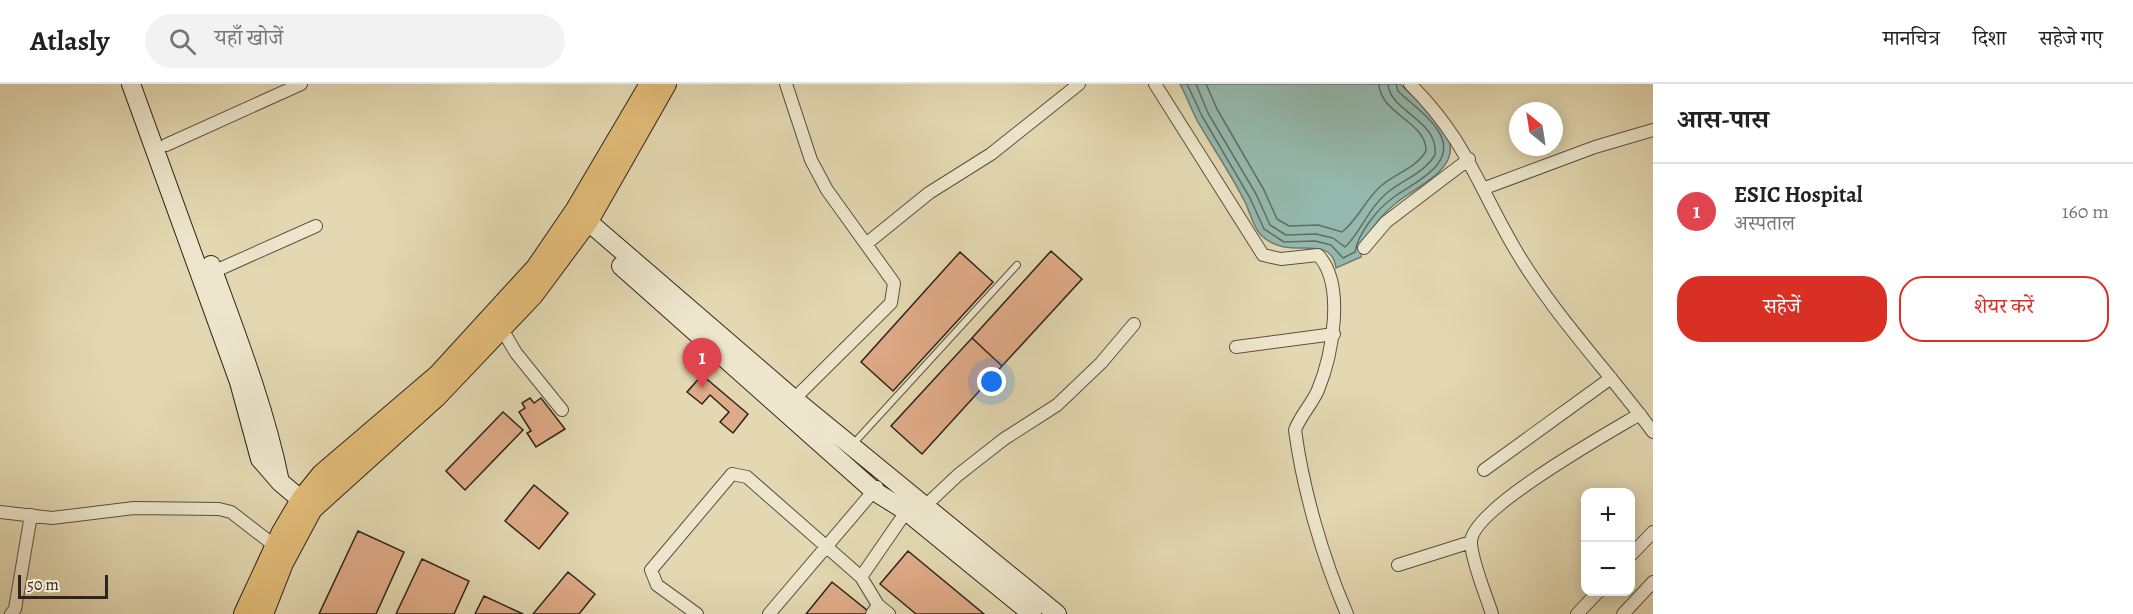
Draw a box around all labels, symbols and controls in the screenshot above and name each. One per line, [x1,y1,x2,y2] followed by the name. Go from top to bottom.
[145,14,565,68] search box
[30,22,109,60] text: Atlasly
[214,23,283,53] text: यहाँ खोजें
[1883,24,1940,52] text: मानचित्र
[1973,24,2006,52] text: दिशा
[2039,24,2103,52] text: सहेजे गए
[166,25,199,58] icon: search
[1509,102,1563,156] north arrow
[1677,102,1769,137] text: आस-पास
[1734,180,1863,210] text: ESIC Hospital
[1693,198,1700,225] text: 1
[2062,198,2109,225] text: 160 m
[1734,210,1795,237] text: अस्पताल
[1677,276,1887,342] button: सहेजें
[1899,276,2109,342] button: शेयर करें
[682,338,722,388] pin: 1
[977,367,1006,396] your location
[1581,488,1635,596] map controls
[1581,488,1635,542] button: +
[1581,542,1635,596] button: −
[18,572,108,600] scale bar
[27,574,59,596] text: 50 m

